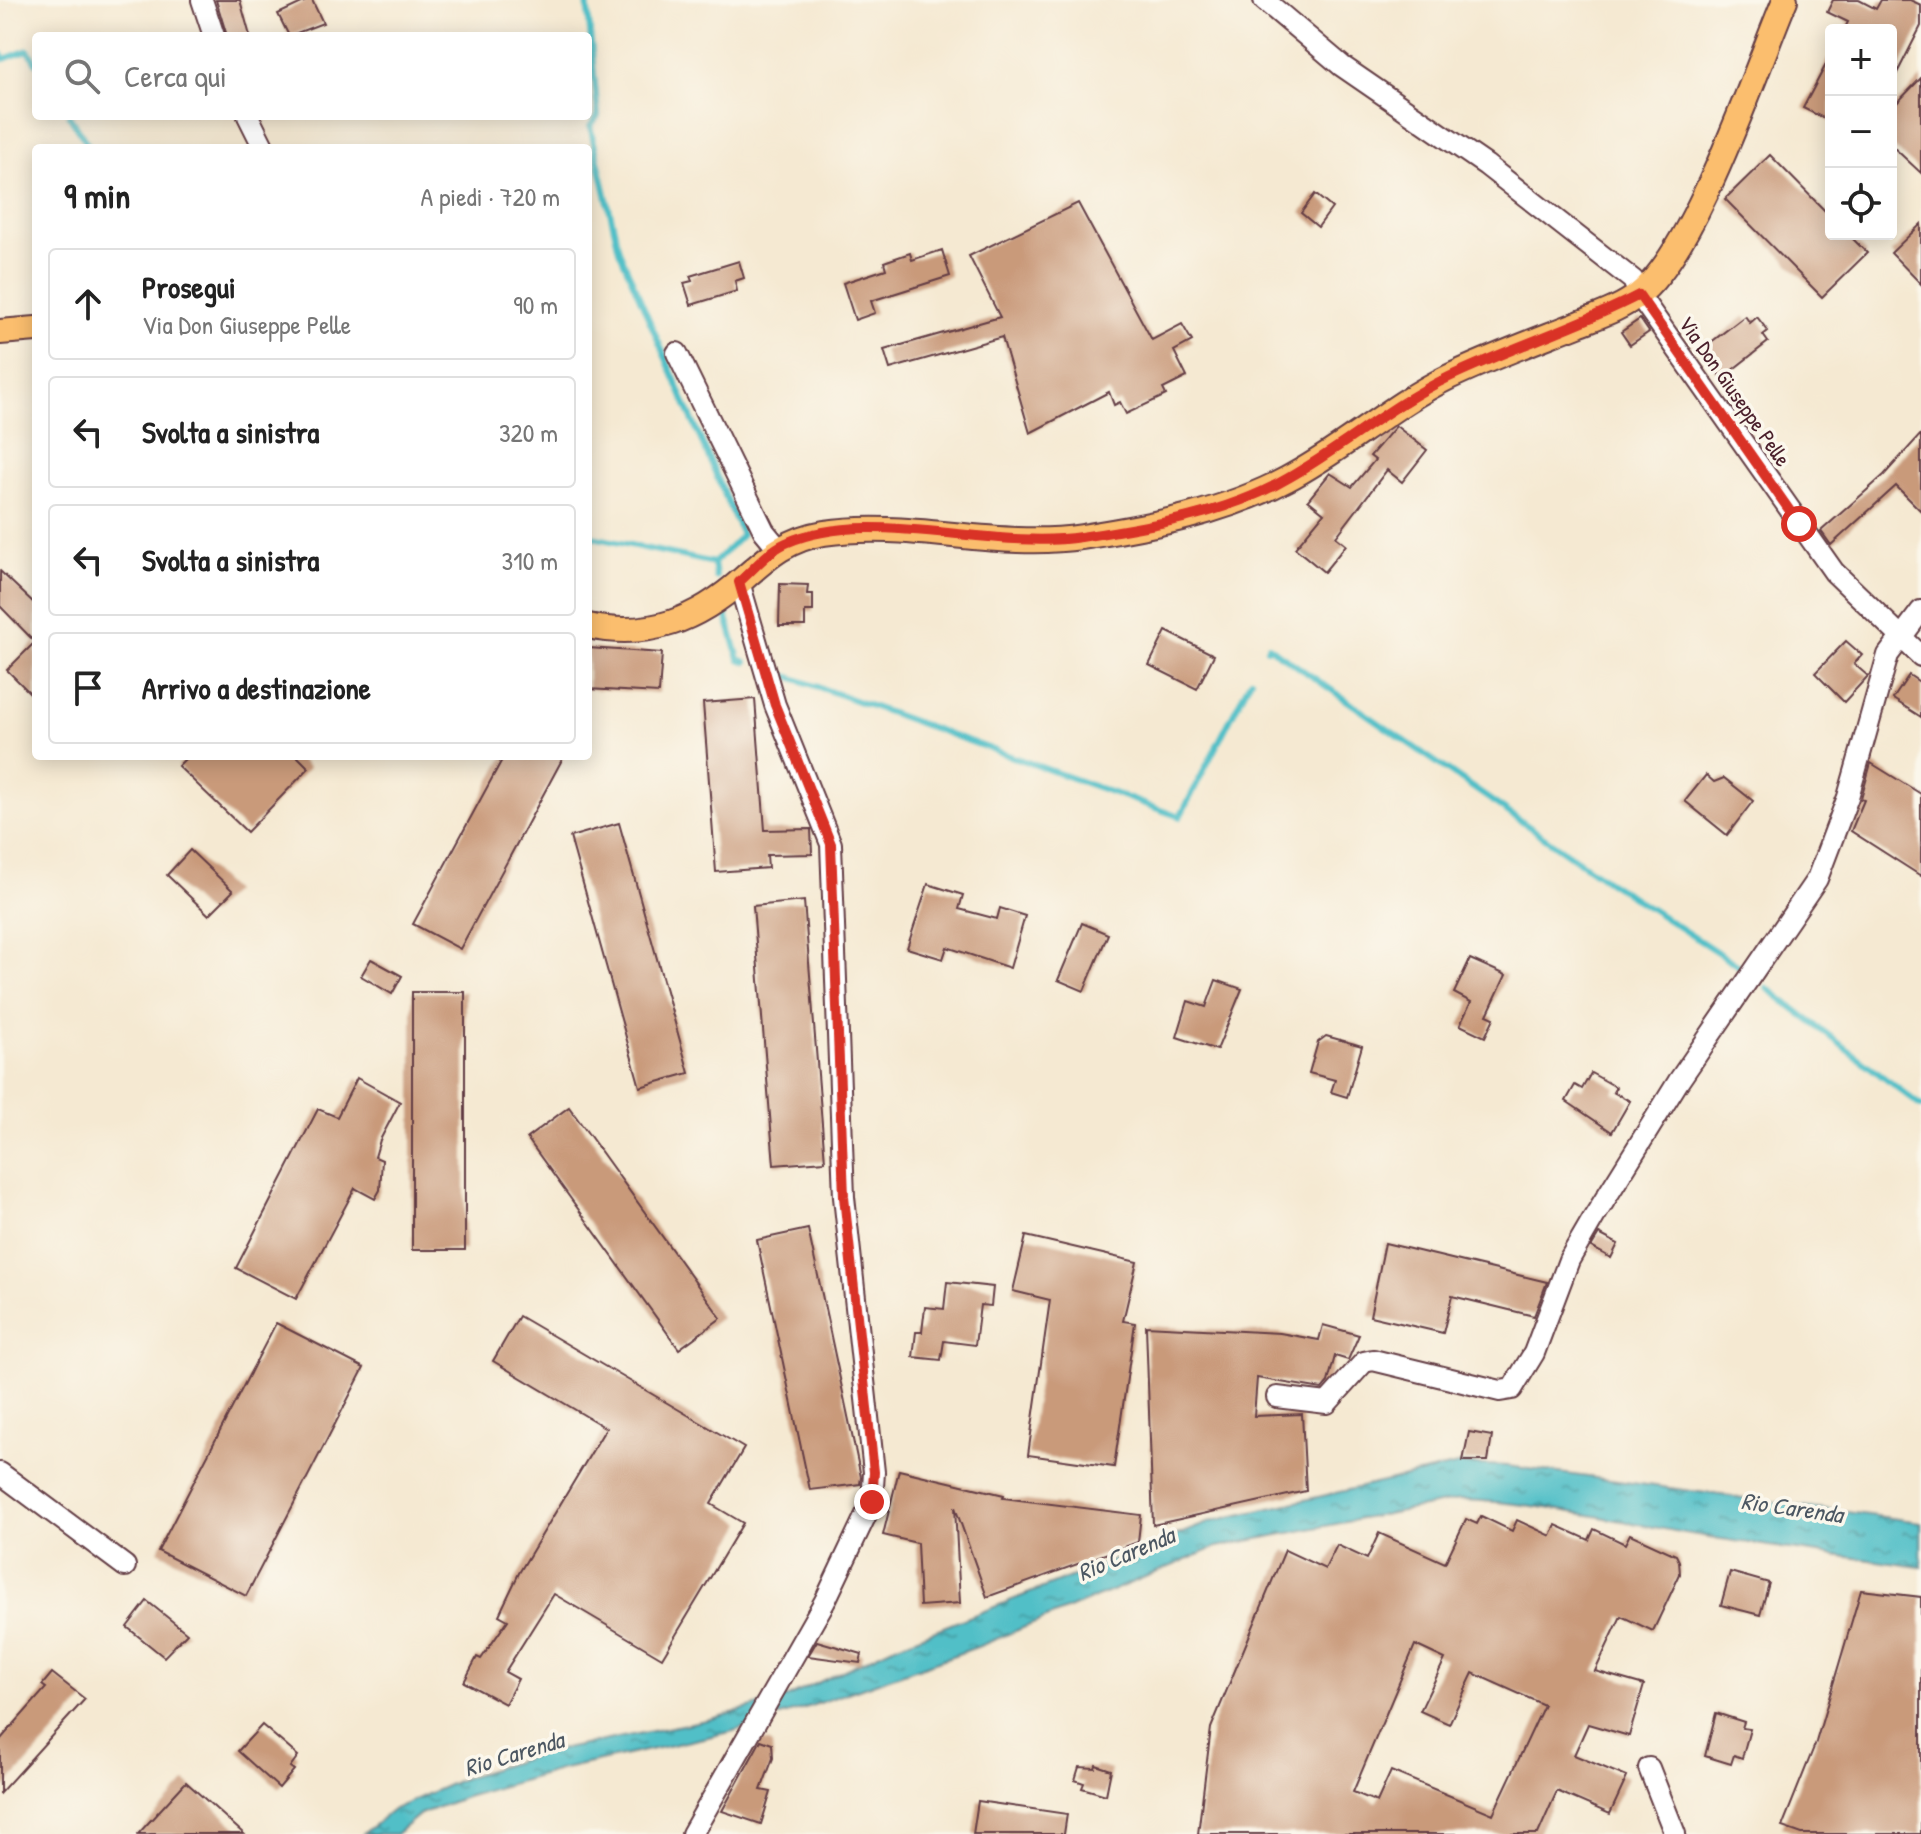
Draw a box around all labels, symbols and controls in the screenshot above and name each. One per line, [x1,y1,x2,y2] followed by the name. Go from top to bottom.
[1825,24,1897,240] map controls
[1825,24,1897,96] button: +
[32,32,592,120] search box
[60,54,104,98] icon: search
[124,56,227,96] text: Cerca qui
[1825,96,1897,168] button: −
[1825,168,1897,240] button: locate
[64,173,130,219] text: 9 min
[421,179,560,214] text: A piedi · 720 m
[142,267,236,307] text: Prosegui
[66,282,110,326] icon: ahead
[513,287,558,322] text: 90 m
[142,307,351,342] text: Via Don Giuseppe Pelle
[1672,310,1798,472] street label: Via Don Giuseppe Pelle
[66,410,110,454] icon: left
[142,412,319,452] text: Svolta a sinistra
[499,415,558,450] text: 320 m
[1781,506,1817,542] route start
[66,538,110,582] icon: left
[142,540,319,580] text: Svolta a sinistra
[502,543,558,578] text: 310 m
[66,666,110,710] icon: arrive
[142,668,371,708] text: Arrivo a destinazione
[854,1484,890,1520] route end
[1739,1484,1848,1530] water label: Rio Carenda
[1072,1517,1181,1588] water label: Rio Carenda
[460,1722,570,1783] water label: Rio Carenda

